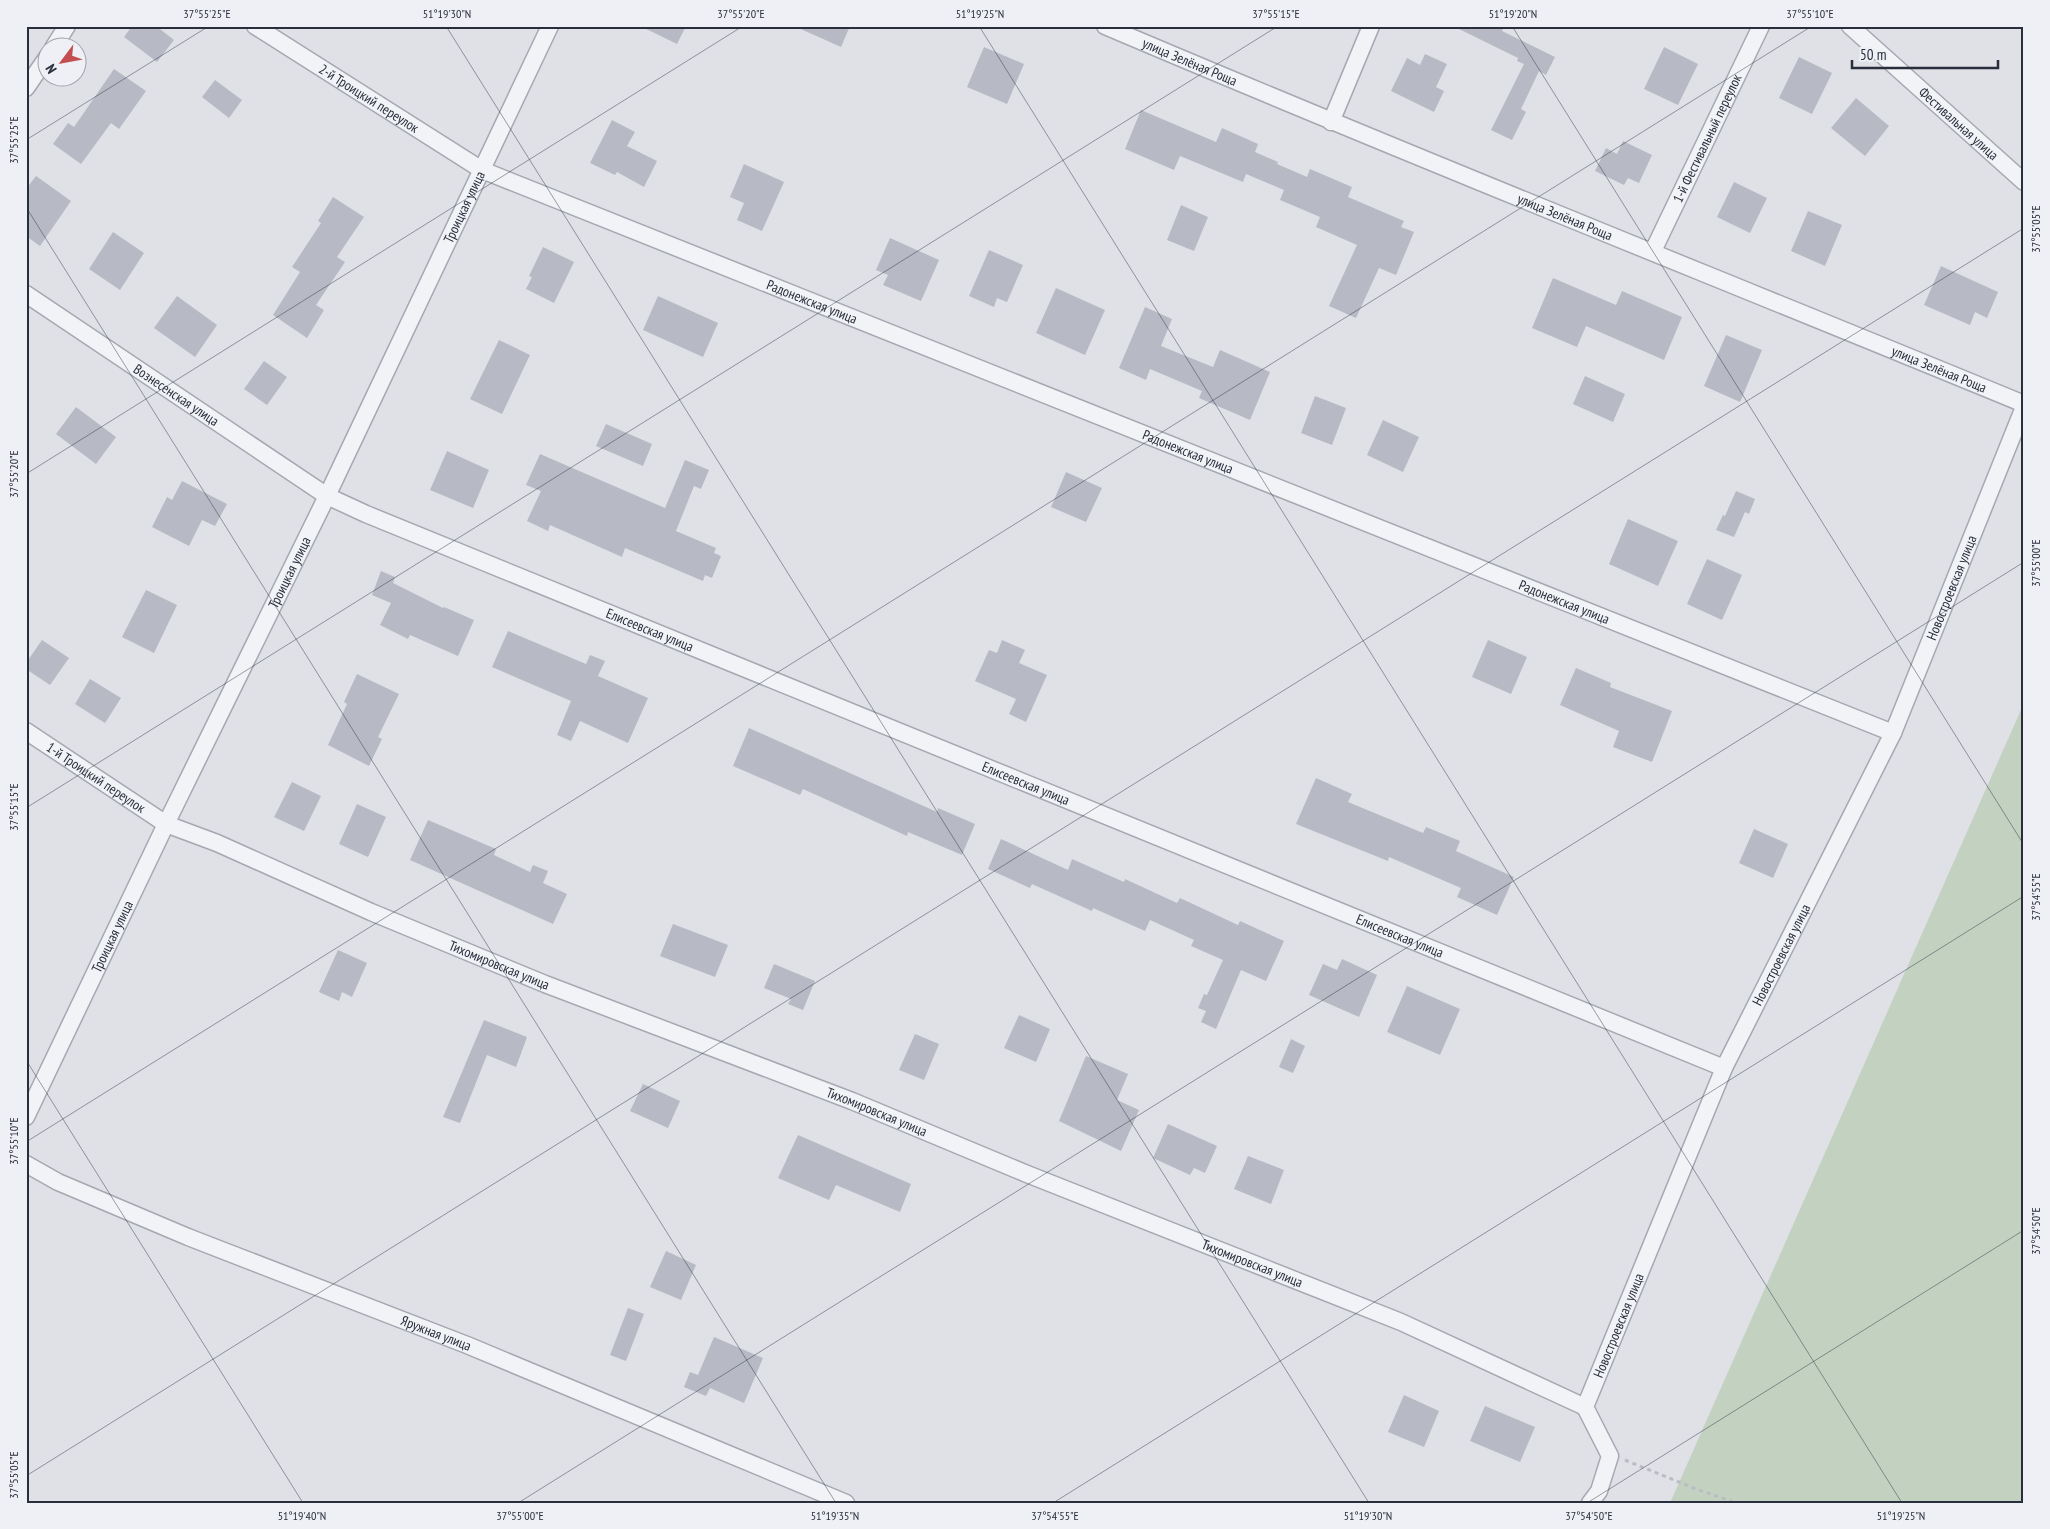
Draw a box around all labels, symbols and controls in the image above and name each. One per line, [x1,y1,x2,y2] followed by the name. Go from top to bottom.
[183,6,231,21] text: 37°55'25"E
[423,6,471,21] text: 51°19'30"N
[717,6,765,21] text: 37°55'20"E
[956,6,1004,21] text: 51°19'25"N
[1252,6,1300,21] text: 37°55'15"E
[1489,6,1537,21] text: 51°19'20"N
[1786,6,1834,21] text: 37°55'10"E
[1140,34,1240,90] street label: улица Зелёная Роща
[38,38,88,88] north arrow
[1852,38,1999,70] scale bar
[1860,45,1886,64] text: 50 m
[316,60,423,137] street label: 2-й Троицкий переулок
[41,61,61,77] text: N
[1669,71,1746,205] street label: 1-й Фестивальный переулок
[1915,83,2002,164] street label: Фестивальная улица
[6,116,21,164] text: 37°55'25"E
[439,168,489,246] street label: Троицкая улица
[1515,189,1615,244] street label: улица Зелёная Роща
[2028,205,2043,253] text: 37°55'05"E
[764,275,860,328] street label: Радонежская улица
[1889,342,1989,397] street label: улица Зелёная Роща
[130,360,222,430] street label: Вознесенская улица
[1140,426,1236,478] street label: Радонежская улица
[6,450,21,498] text: 37°55'20"E
[1922,533,1981,643] street label: Новостроевская улица
[264,534,315,611] street label: Троицкая улица
[2028,539,2043,587] text: 37°55'00"E
[1516,576,1612,628] street label: Радонежская улица
[603,604,696,656] street label: Елисеевская улица
[43,738,149,817] street label: 1-й Троицкий переулок
[979,757,1072,809] street label: Елисеевская улица
[6,783,21,831] text: 37°55'15"E
[2028,873,2043,921] text: 37°54'55"E
[87,898,137,975] street label: Троицкая улица
[1748,901,1814,1008] street label: Новостроевская улица
[1353,910,1446,962] street label: Елисеевская улица
[446,936,552,994] street label: Тихомировская улица
[824,1083,930,1140] street label: Тихомировская улица
[6,1117,21,1165] text: 37°55'10"E
[2028,1207,2043,1255] text: 37°54'50"E
[1199,1235,1305,1291] street label: Тихомировская улица
[1589,1270,1648,1380] street label: Новостроевская улица
[398,1311,474,1355] street label: Яружная улица
[6,1451,21,1499] text: 37°55'05"E
[278,1508,326,1523] text: 51°19'40"N
[496,1508,544,1523] text: 37°55'00"E
[811,1508,859,1523] text: 51°19'35"N
[1031,1508,1079,1523] text: 37°54'55"E
[1344,1508,1392,1523] text: 51°19'30"N
[1565,1508,1613,1523] text: 37°54'50"E
[1877,1508,1925,1523] text: 51°19'25"N

